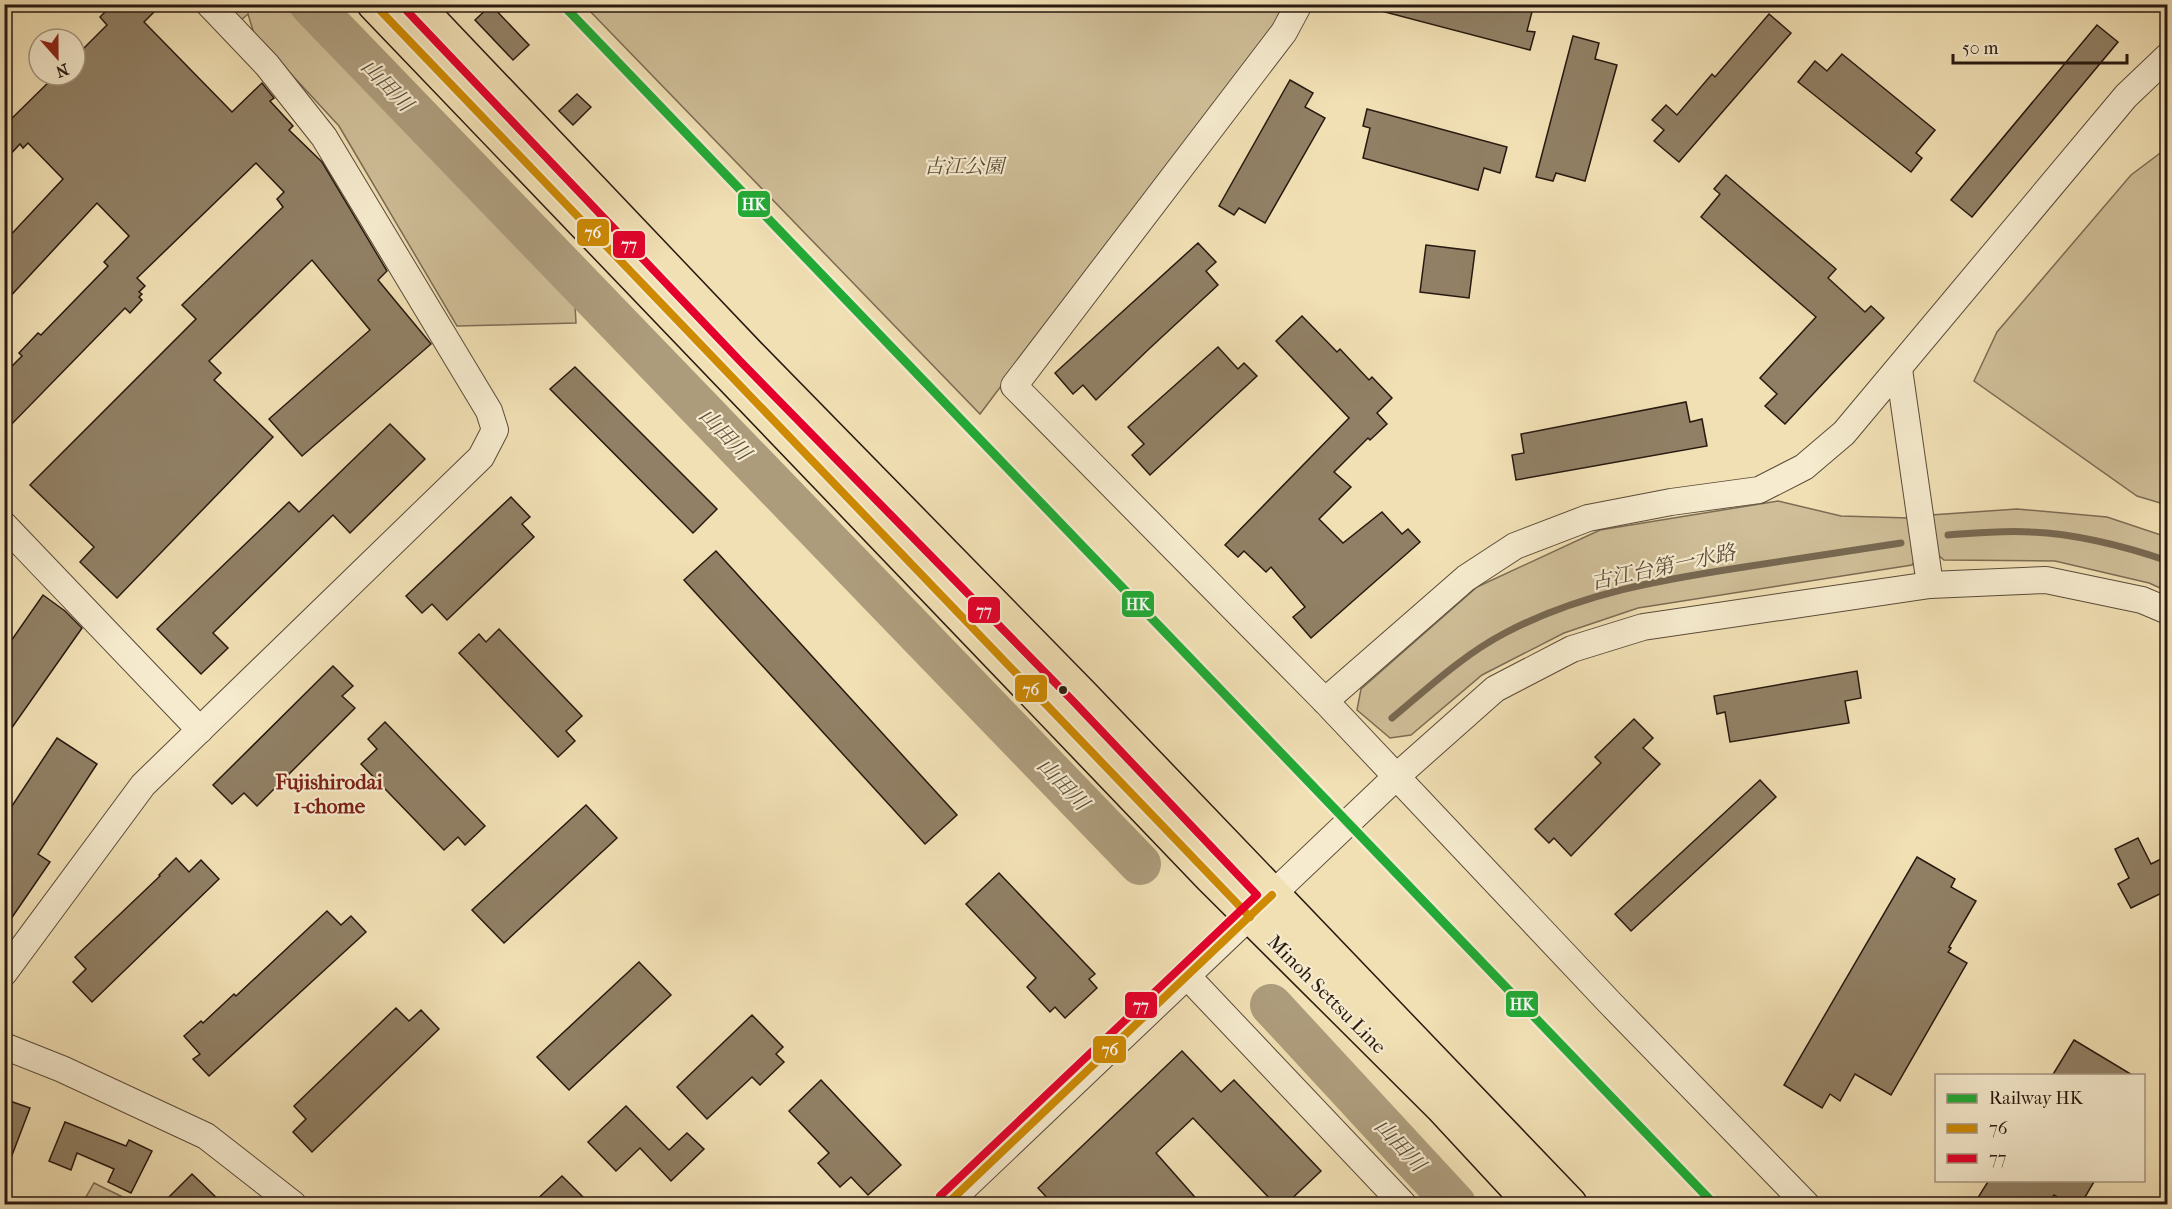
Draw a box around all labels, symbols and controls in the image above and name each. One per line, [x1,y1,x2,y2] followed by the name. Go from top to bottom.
[27,27,87,87] north arrow
[1953,27,2127,65] scale bar
[1962,38,1999,59] text: 50 m
[356,54,419,117] water label: 山田川
[52,59,71,82] text: N
[924,155,1007,178] park label: 古江公園
[737,190,771,218] line badge: HK
[742,195,768,214] text: HK
[576,218,610,247] line badge: 76
[584,223,602,242] text: 76
[612,230,646,259] line badge: 77
[620,235,637,254] text: 77
[694,403,757,466] water label: 山田川
[1589,540,1739,594] water label: 古江台第一水路
[1121,590,1155,618] line badge: HK
[1126,595,1152,614] text: HK
[967,596,1001,624] line badge: 77
[975,601,992,620] text: 77
[1014,674,1048,703] line badge: 76
[1022,680,1040,699] text: 76
[1057,684,1069,696] unlabelled marker
[1032,753,1095,816] water label: 山田川
[274,770,383,818] district label: Fujishirodai 1-chome
[1263,930,1391,1058] street label: Minoh Settsu Line
[1505,990,1539,1018] line badge: HK
[1124,991,1158,1019] line badge: 77
[1510,995,1536,1014] text: HK
[1132,996,1149,1015] text: 77
[1092,1035,1127,1064] line badge: 76
[1101,1040,1119,1059] text: 76
[1935,1074,2145,1182] legend
[1989,1088,2084,1109] text: Railway HK
[1370,1114,1432,1178] water label: 山田川
[1989,1118,2008,1139] text: 76
[1989,1148,2007,1169] text: 77

